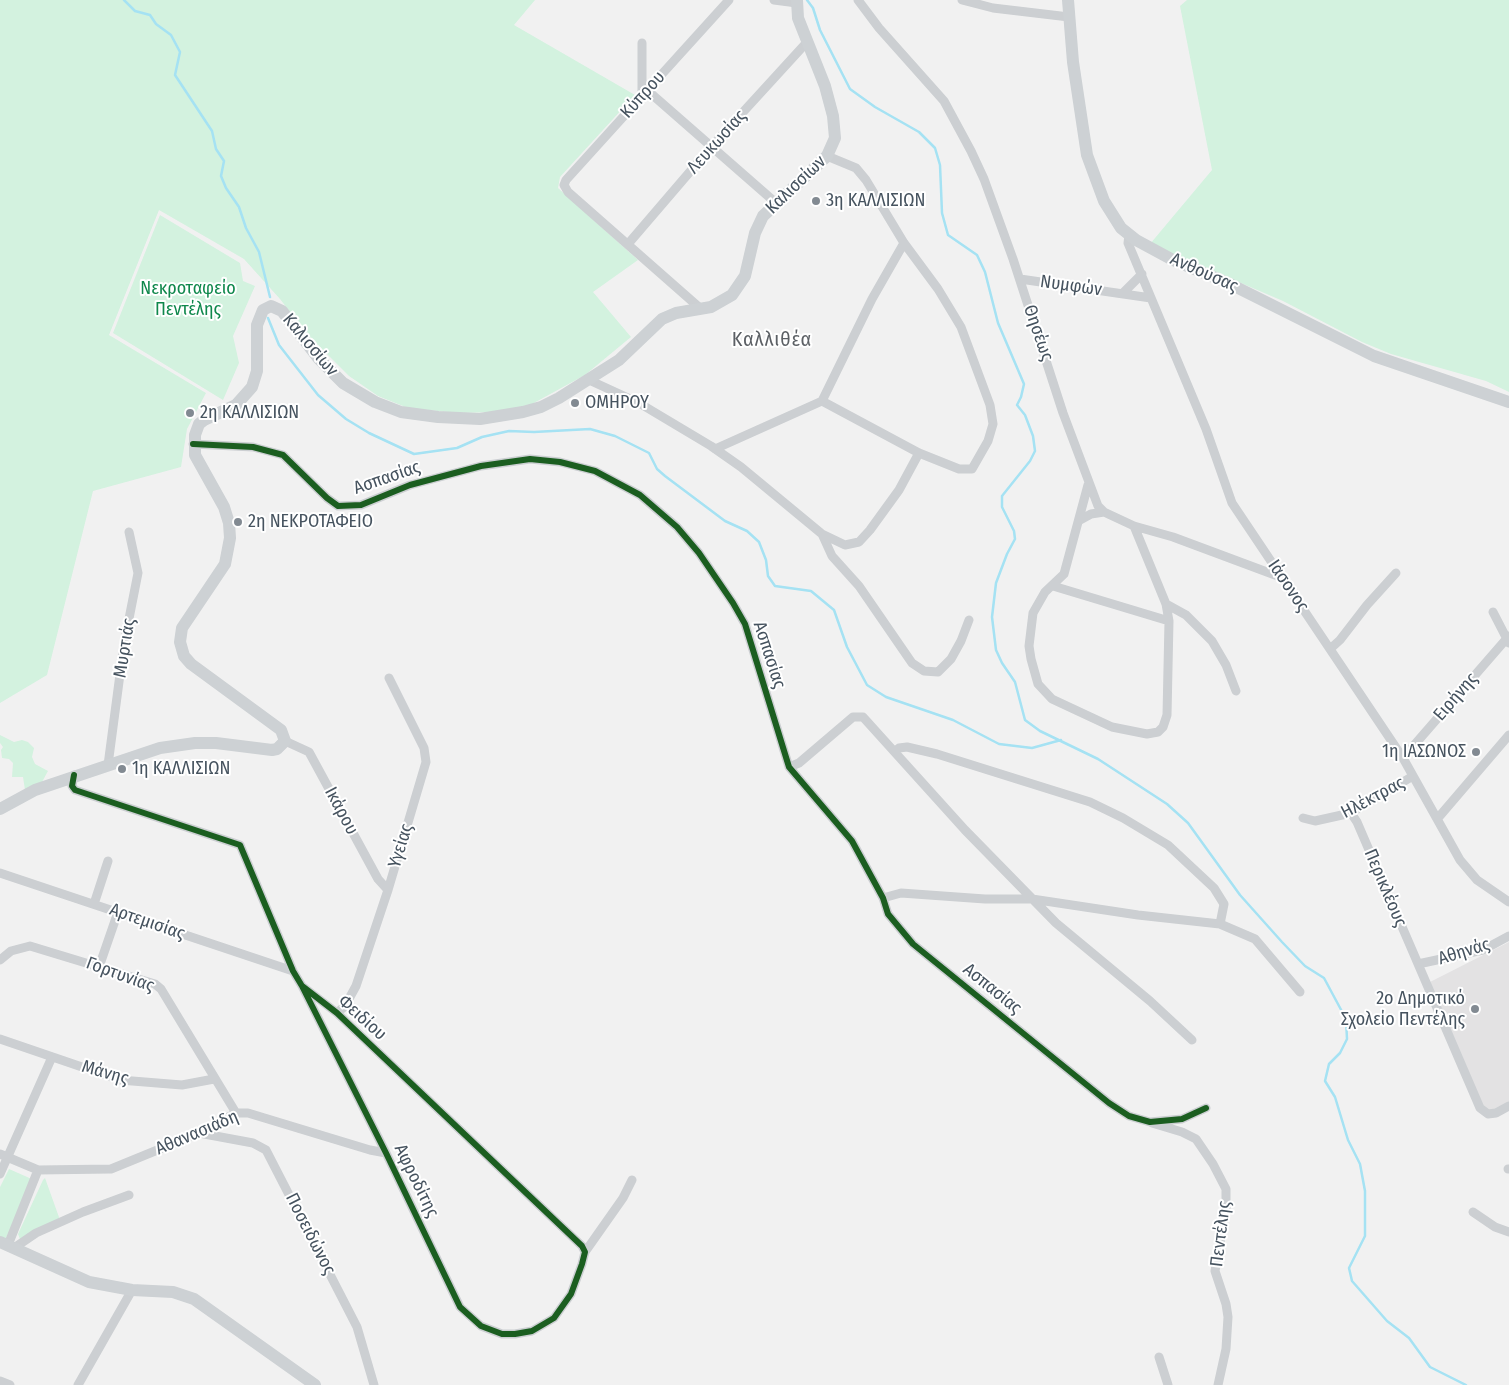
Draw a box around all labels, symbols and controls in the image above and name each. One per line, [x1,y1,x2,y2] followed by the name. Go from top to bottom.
[616,67,670,123] street label: Κύπρου
[683,106,751,178] street label: Λευκωσίας
[761,151,831,219] street label: Καλισσίων
[826,190,925,212] place label: 3η ΚΑΛΛΙΣΙΩΝ
[810,195,822,207] marker: 3η ΚΑΛΛΙΣΙΩΝ
[1167,249,1241,297] street label: Ανθούσας
[1039,271,1103,301] street label: Νυμφών
[140,278,236,320] park label: Νεκροταφείο Πεντέλης
[1018,302,1058,364] street label: Θησέως
[278,309,342,381] street label: Καλισσίων
[731,328,813,352] district label: Καλλιθέα
[585,392,649,414] place label: ΟΜΗΡΟΥ
[569,397,581,409] marker: ΟΜΗΡΟΥ
[200,402,299,424] place label: 2η ΚΑΛΛΙΣΙΩΝ
[184,407,196,419] marker: 2η ΚΑΛΛΙΣΙΩΝ
[351,457,423,499] street label: Ασπασίας
[248,511,373,533] place label: 2η ΝΕΚΡΟΤΑΦΕΙΟ
[232,516,244,528] marker: 2η ΝΕΚΡΟΤΑΦΕΙΟ
[1263,556,1313,616] street label: Ιάσονος
[110,617,140,679] street label: Μυρτιάς
[748,619,790,691] street label: Ασπασίας
[1429,669,1483,725] street label: Ειρήνης
[1382,741,1466,763] place label: 1η ΙΑΣΩΝΟΣ
[1470,746,1482,758] marker: 1η ΙΑΣΩΝΟΣ
[132,758,230,780] place label: 1η ΚΑΛΛΙΣΙΩΝ
[116,763,128,775] marker: 1η ΚΑΛΛΙΣΙΩΝ
[1338,772,1408,824] street label: Ηλέκτρας
[320,783,362,839] street label: Ικάρου
[384,821,418,871] street label: Υγείας
[1359,846,1411,930] street label: Περικλέους
[107,899,187,945] street label: Αρτεμισίας
[1436,934,1492,970] street label: Αθηνάς
[83,953,157,997] street label: Γορτυνίας
[958,959,1026,1019] street label: Ασπασίας
[1341,988,1465,1030] place label: 2ο Δημοτικό Σχολείο Πεντέλης
[333,991,391,1045] street label: Φειδίου
[1469,1003,1481,1015] marker: 2ο Δημοτικό Σχολείο Πεντέλης
[79,1056,131,1090] street label: Μάνης
[152,1106,242,1160] street label: Αθανασιάδη
[389,1141,443,1221] street label: Αφροδίτης
[280,1190,340,1278] street label: Ποσειδώνος
[1206,1200,1236,1268] street label: Πεντέλης

